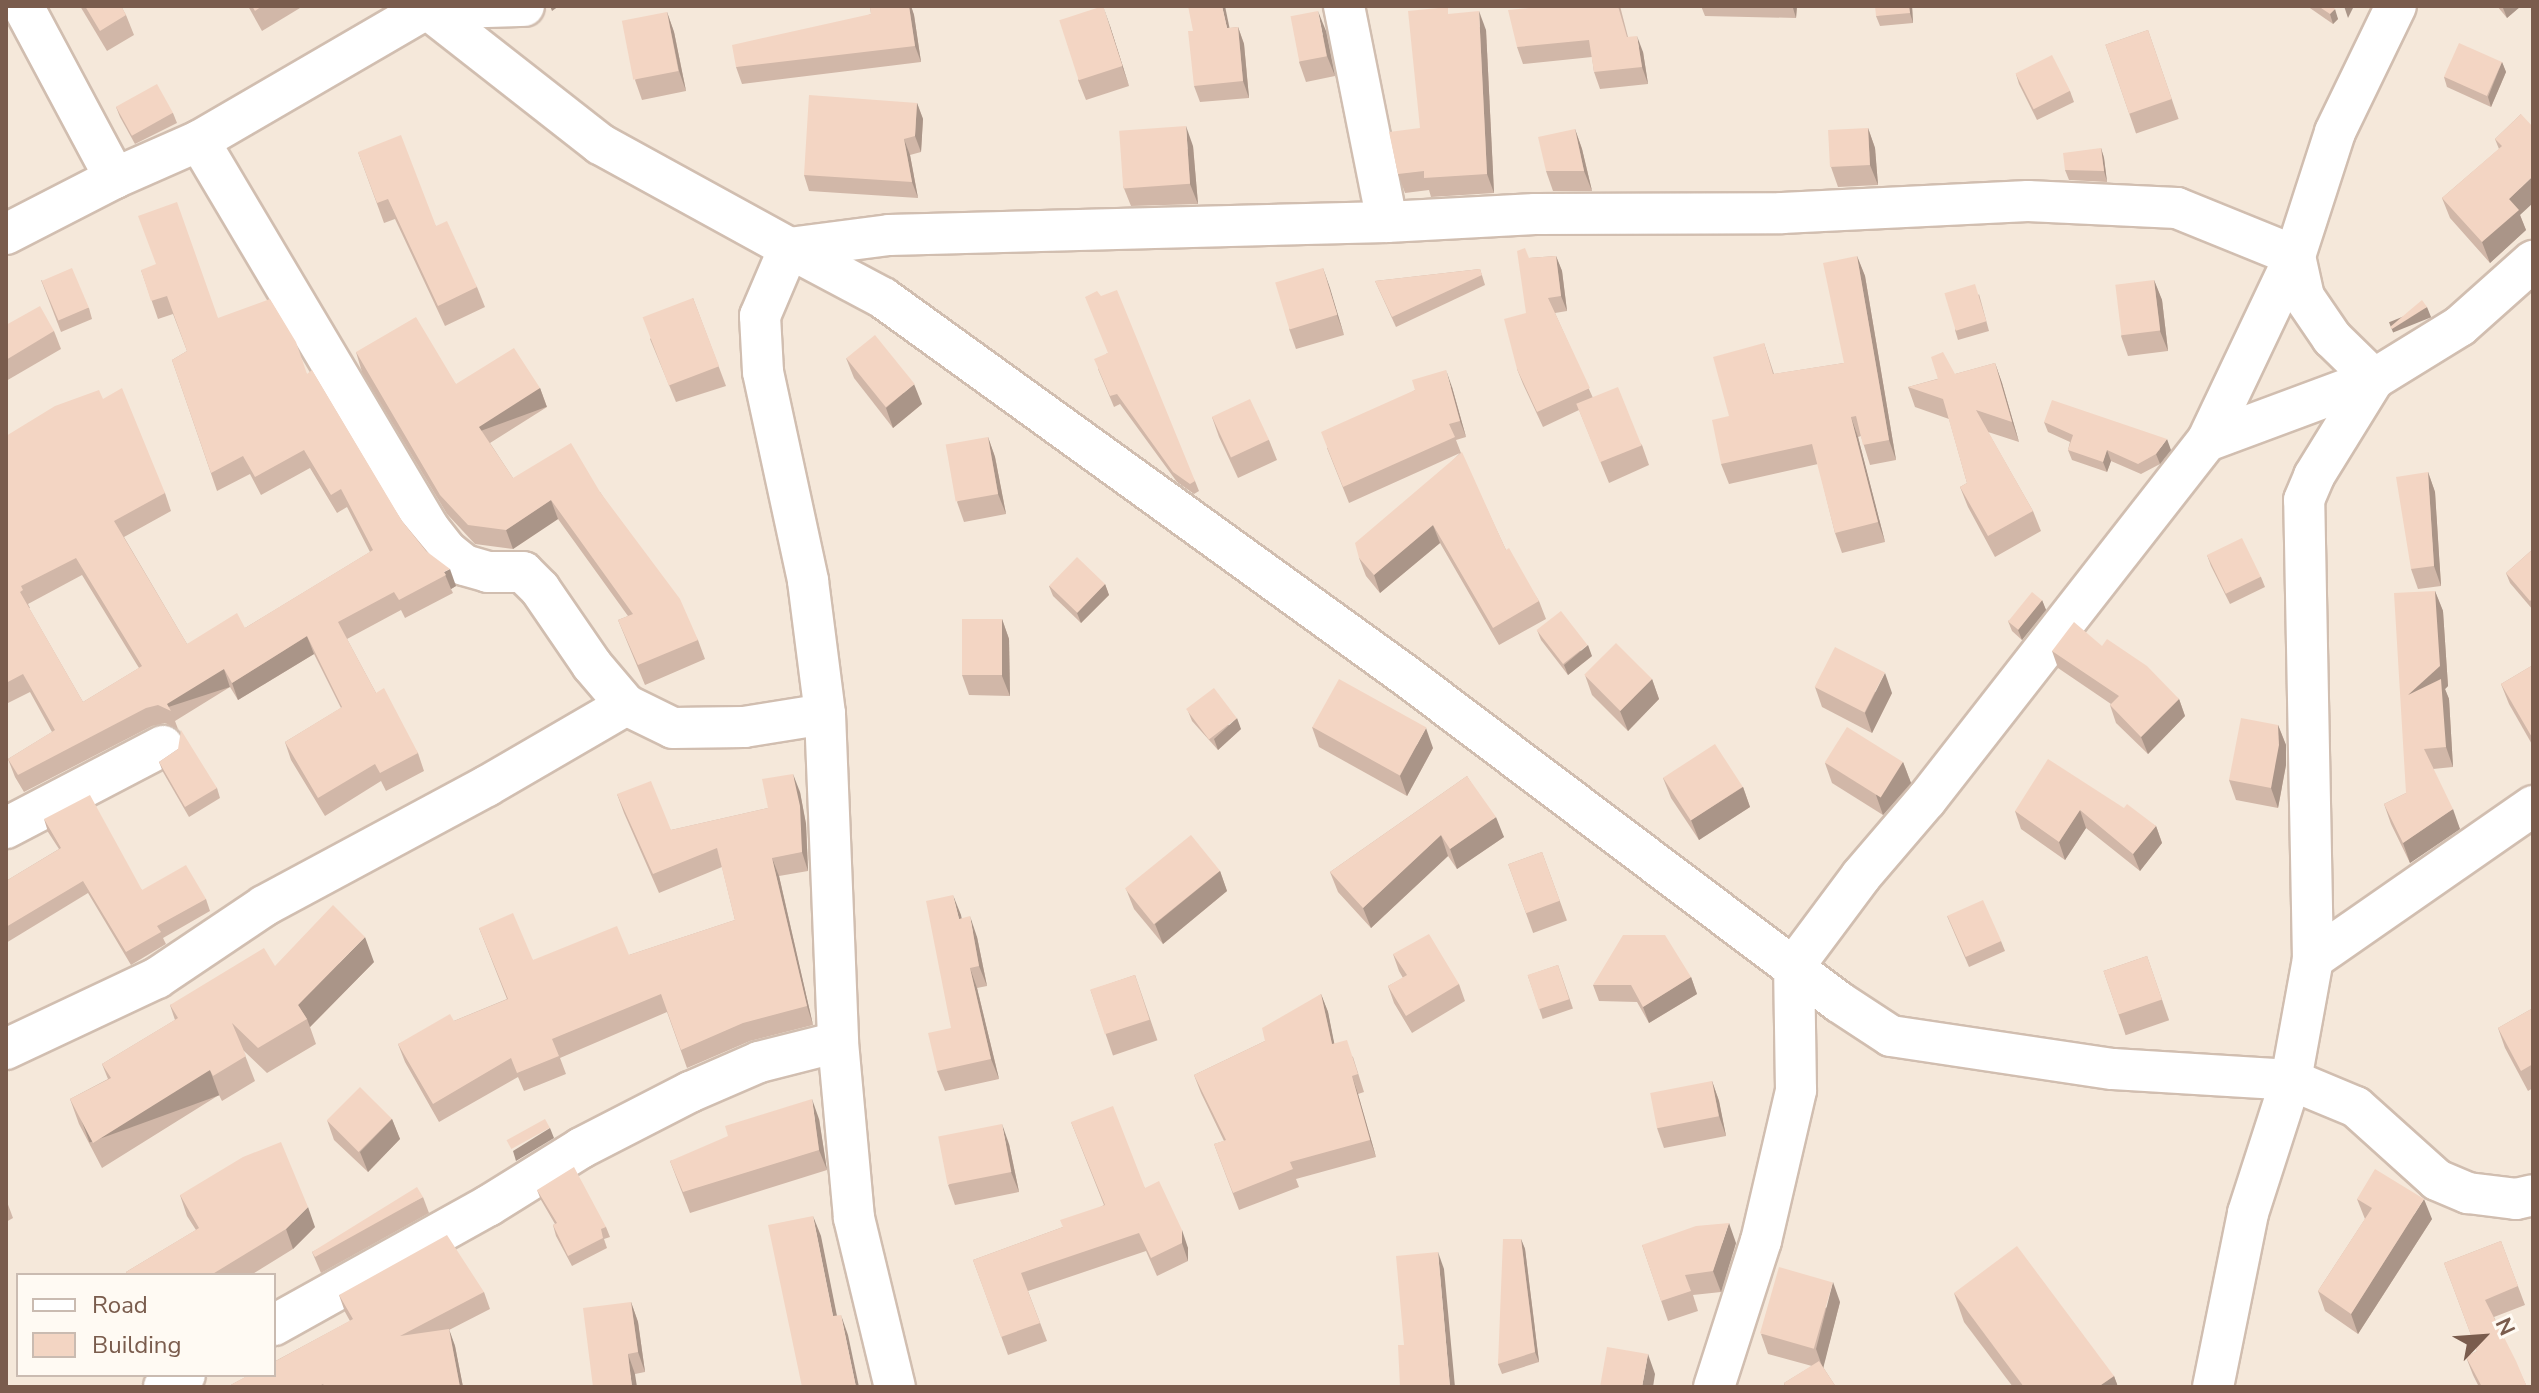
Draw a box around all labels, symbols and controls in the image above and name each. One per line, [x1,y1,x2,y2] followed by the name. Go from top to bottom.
[16,1273,276,1377] legend
[92,1289,148,1321] text: Road
[2443,1297,2523,1377] north arrow
[2488,1313,2522,1341] text: N
[92,1329,182,1361] text: Building

